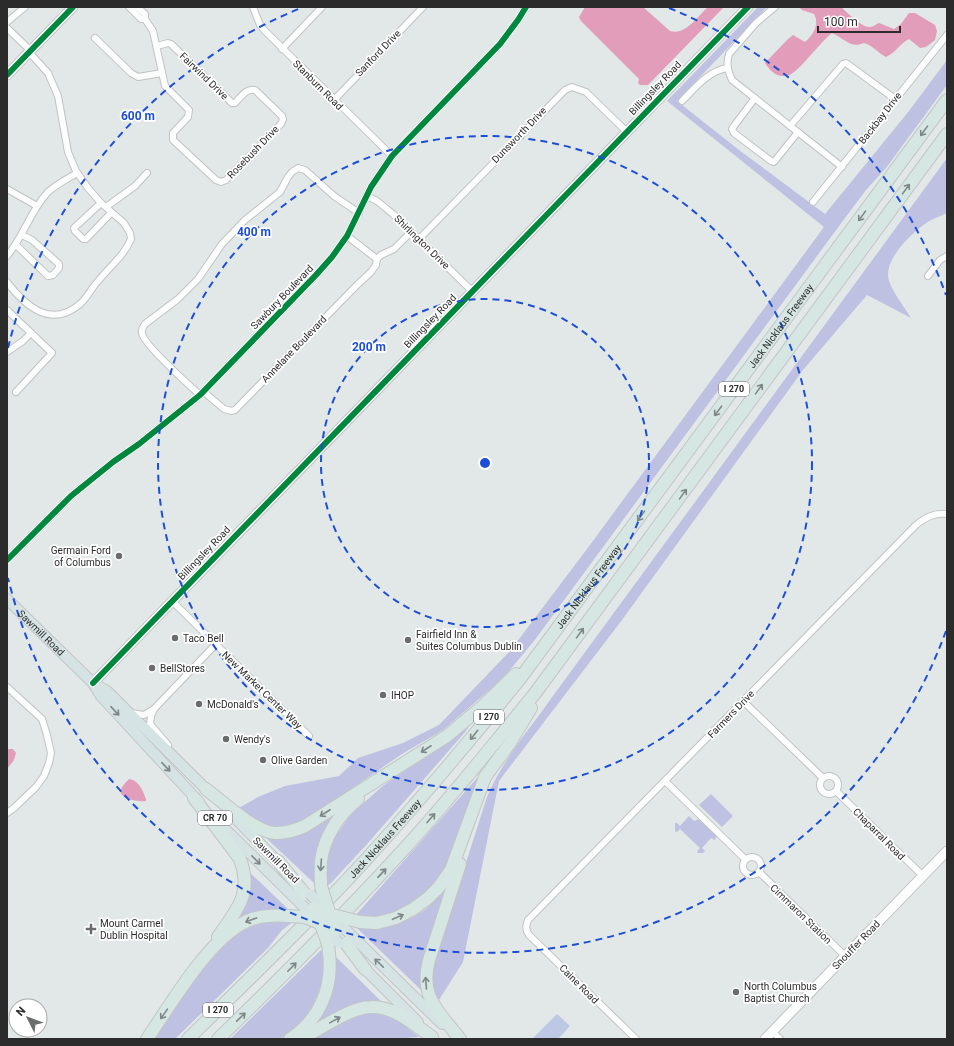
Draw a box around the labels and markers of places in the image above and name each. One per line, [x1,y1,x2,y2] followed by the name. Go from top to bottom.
[478,456,492,470] centre of rings
[51,545,111,568] place label: Germain Ford of Columbus
[114,551,124,561] marker: Germain Ford of Columbus
[416,629,522,652] place label: Fairfield Inn & Suites Columbus Dublin
[170,633,180,643] marker: Taco Bell
[183,633,224,644] place label: Taco Bell
[403,635,413,645] marker: Fairfield Inn & Suites Columbus Dublin
[147,663,157,673] marker: BellStores
[160,663,205,674] place label: BellStores
[378,690,388,700] marker: IHOP
[391,690,414,701] place label: IHOP
[194,699,204,709] marker: McDonald's
[207,699,259,710] place label: McDonald's
[221,734,231,744] marker: Wendy's
[234,734,271,745] place label: Wendy's
[258,755,268,765] marker: Olive Garden
[271,755,327,766] place label: Olive Garden
[100,918,168,941] place label: Mount Carmel Dublin Hospital
[85,923,97,935] marker: Mount Carmel Dublin Hospital
[744,981,817,1004] place label: North Columbus Baptist Church
[731,987,741,997] marker: North Columbus Baptist Church

